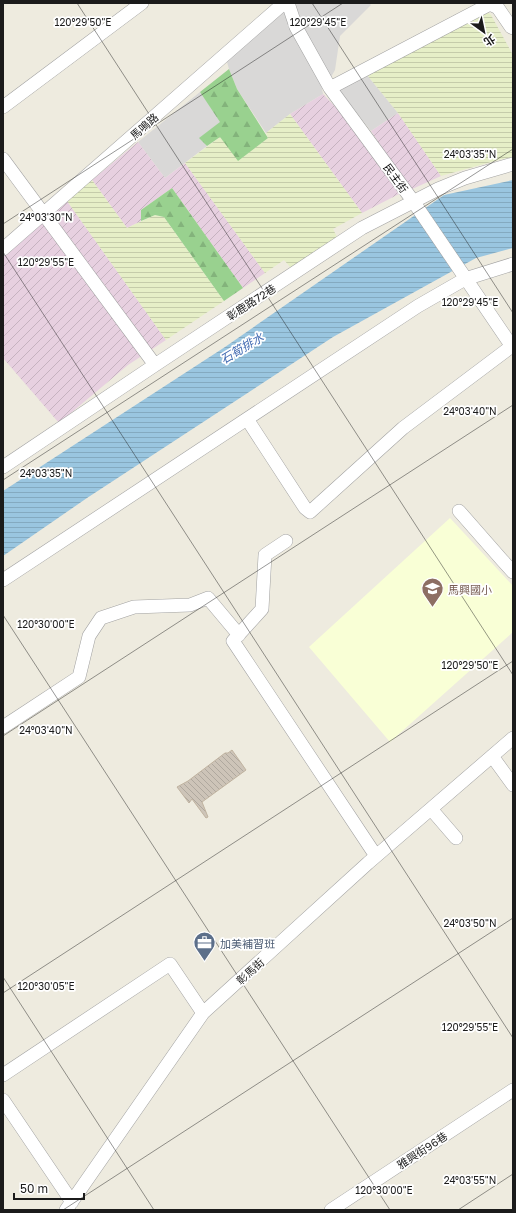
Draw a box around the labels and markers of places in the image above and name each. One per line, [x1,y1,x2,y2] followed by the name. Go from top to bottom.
[419,576,445,609] school or university icon: 馬興國小
[448,583,492,596] place label: 馬興國小
[192,930,218,963] office icon: 加美補習班
[220,937,275,950] place label: 加美補習班

